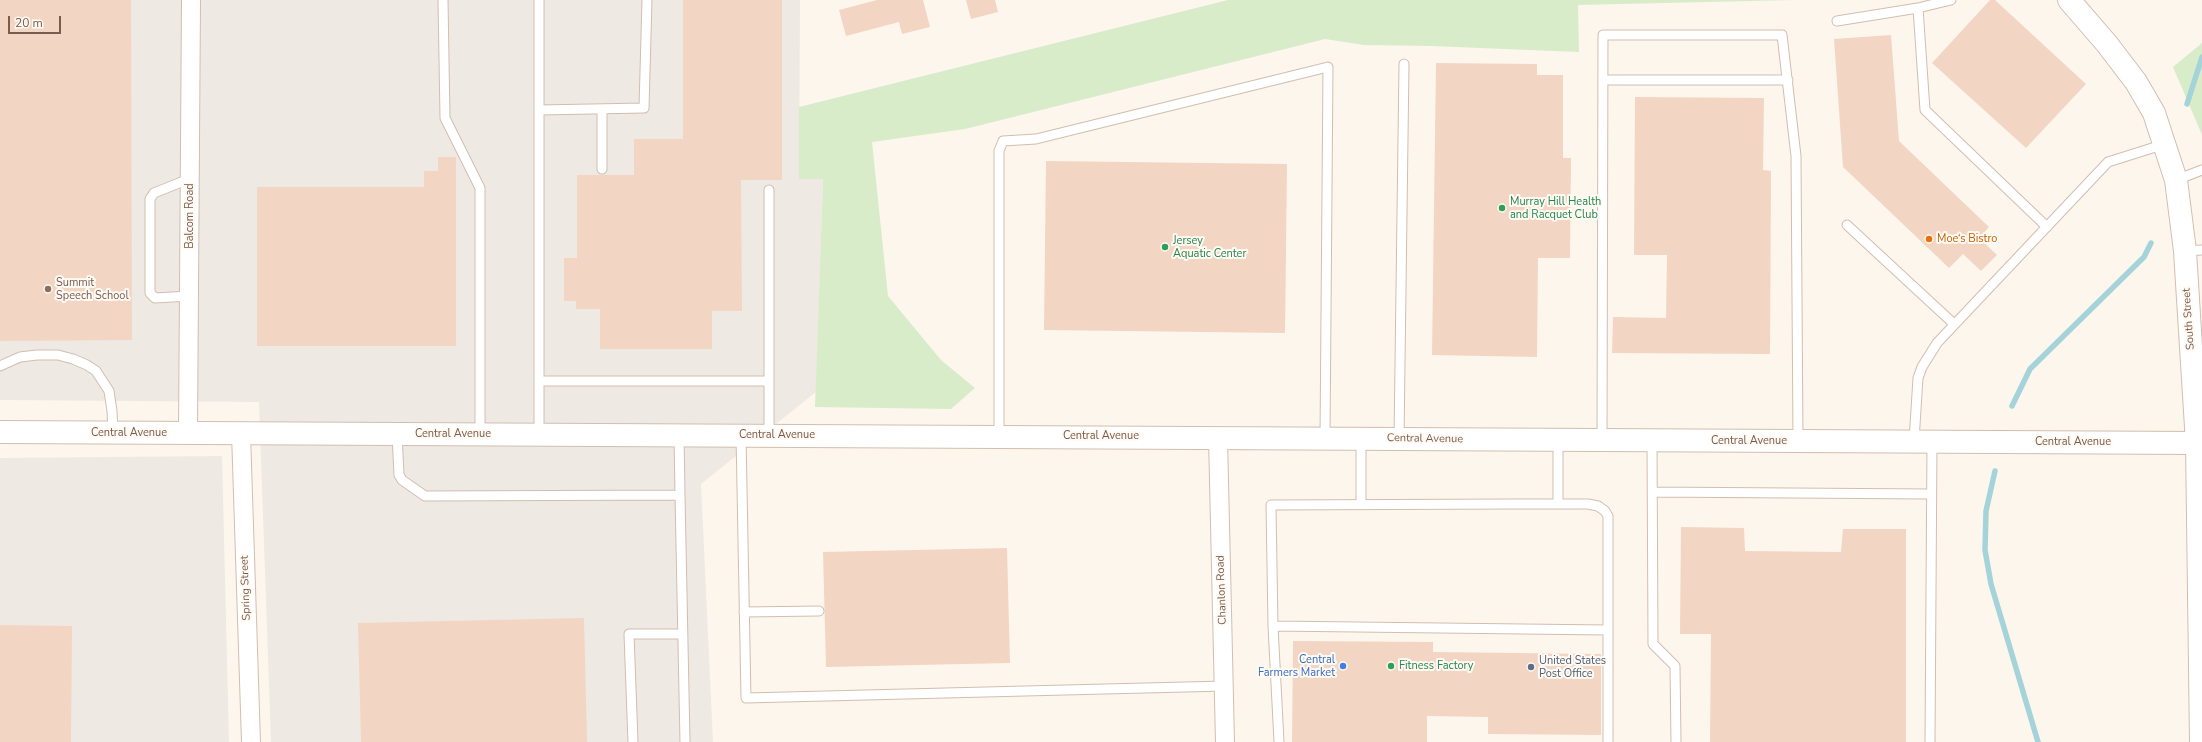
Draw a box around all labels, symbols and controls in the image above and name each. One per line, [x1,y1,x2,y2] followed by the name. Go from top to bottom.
[10,8,63,34] scale bar
[15,15,43,31] text: 20 m
[183,183,197,249] street label: Balcom Road
[1510,195,1601,221] place label: Murray Hill Health and Racquet Club
[1497,203,1507,213] marker: Murray Hill Health and Racquet Club
[1937,232,1997,246] place label: Moe‘s Bistro
[1173,234,1246,260] place label: Jersey Aquatic Center
[1924,234,1934,244] marker: Moe‘s Bistro
[1160,242,1170,252] marker: Jersey Aquatic Center
[56,276,129,302] place label: Summit Speech School
[43,284,53,294] marker: Summit Speech School
[2180,288,2198,350] street label: South Street
[91,426,167,440] street label: Central Avenue
[415,427,491,441] street label: Central Avenue
[739,428,815,442] street label: Central Avenue
[1063,429,1139,443] street label: Central Avenue
[1387,432,1463,446] street label: Central Avenue
[1711,434,1787,448] street label: Central Avenue
[2035,435,2111,449] street label: Central Avenue
[238,555,254,621] street label: Spring Street
[1214,555,1230,625] street label: Chanlon Road
[1258,653,1335,679] place label: Central Farmers Market
[1539,654,1606,680] place label: United States Post Office
[1399,659,1474,673] place label: Fitness Factory
[1338,661,1348,671] marker: Central Farmers Market
[1386,661,1396,671] marker: Fitness Factory
[1526,662,1536,672] marker: United States Post Office

